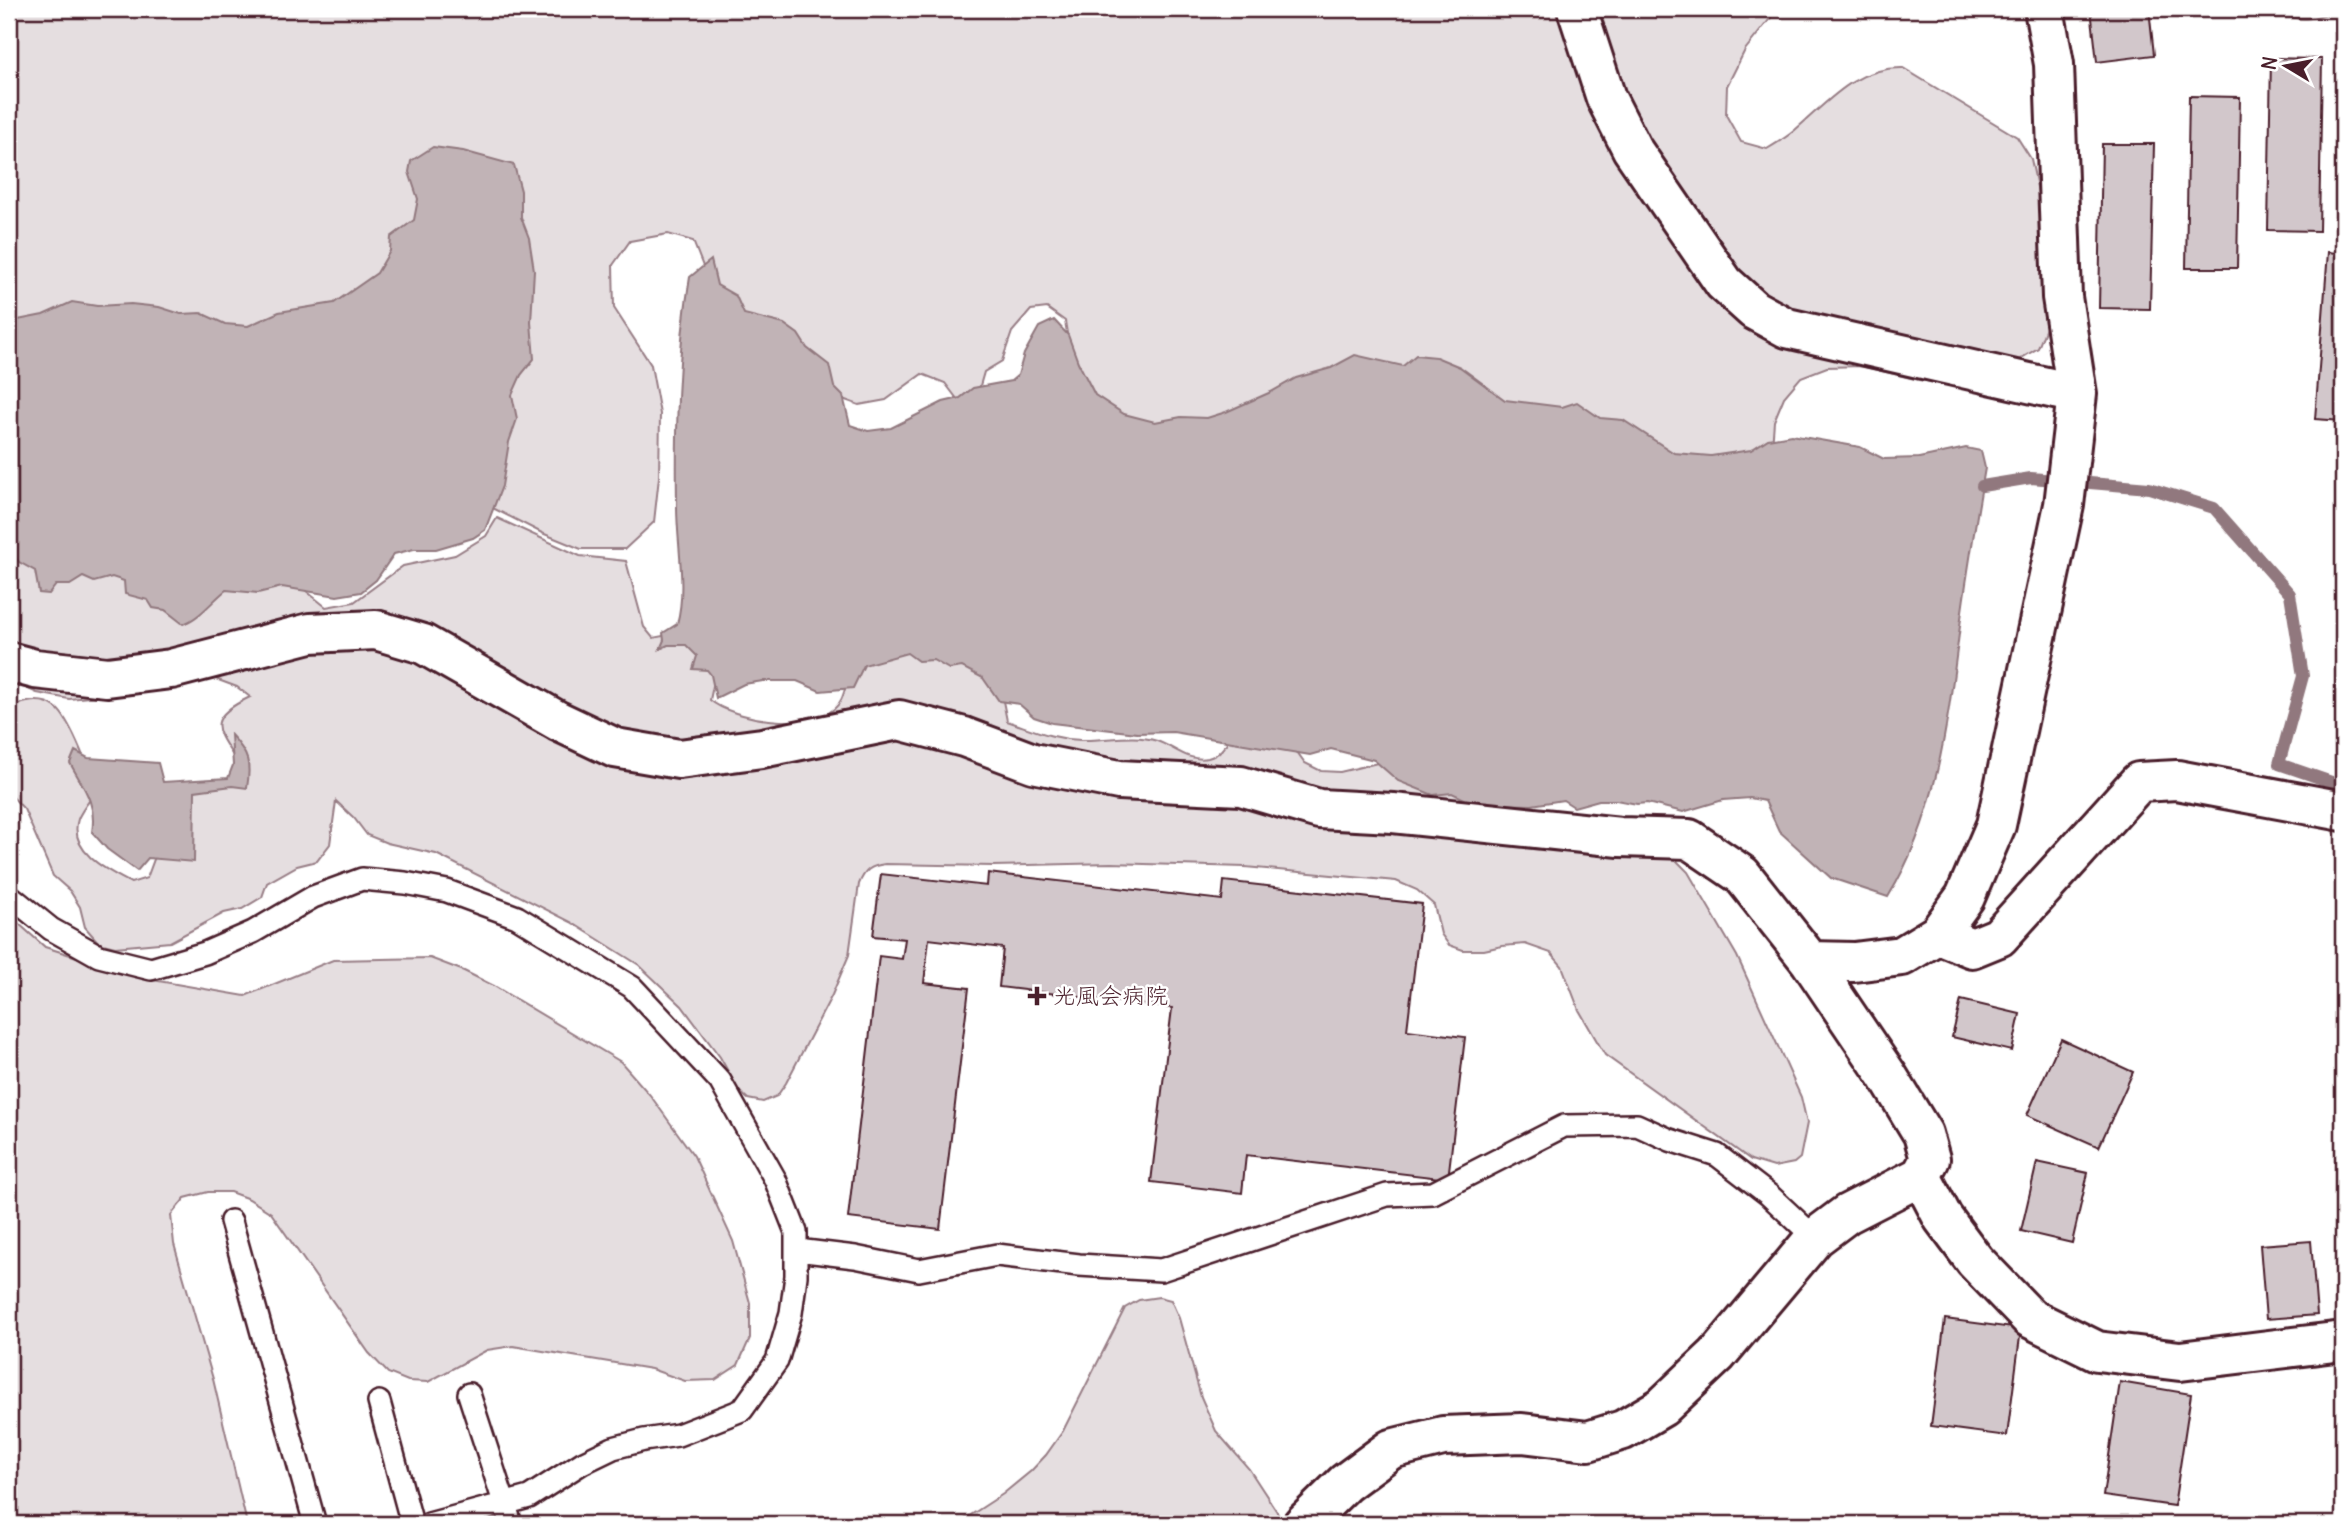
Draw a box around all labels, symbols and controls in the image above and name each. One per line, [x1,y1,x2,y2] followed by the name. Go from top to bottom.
[2250,32,2320,102] north arrow
[2256,54,2282,72] text: N
[1053,981,1168,1010] place label: 光風会病院
[1027,986,1047,1006] marker: 光風会病院

